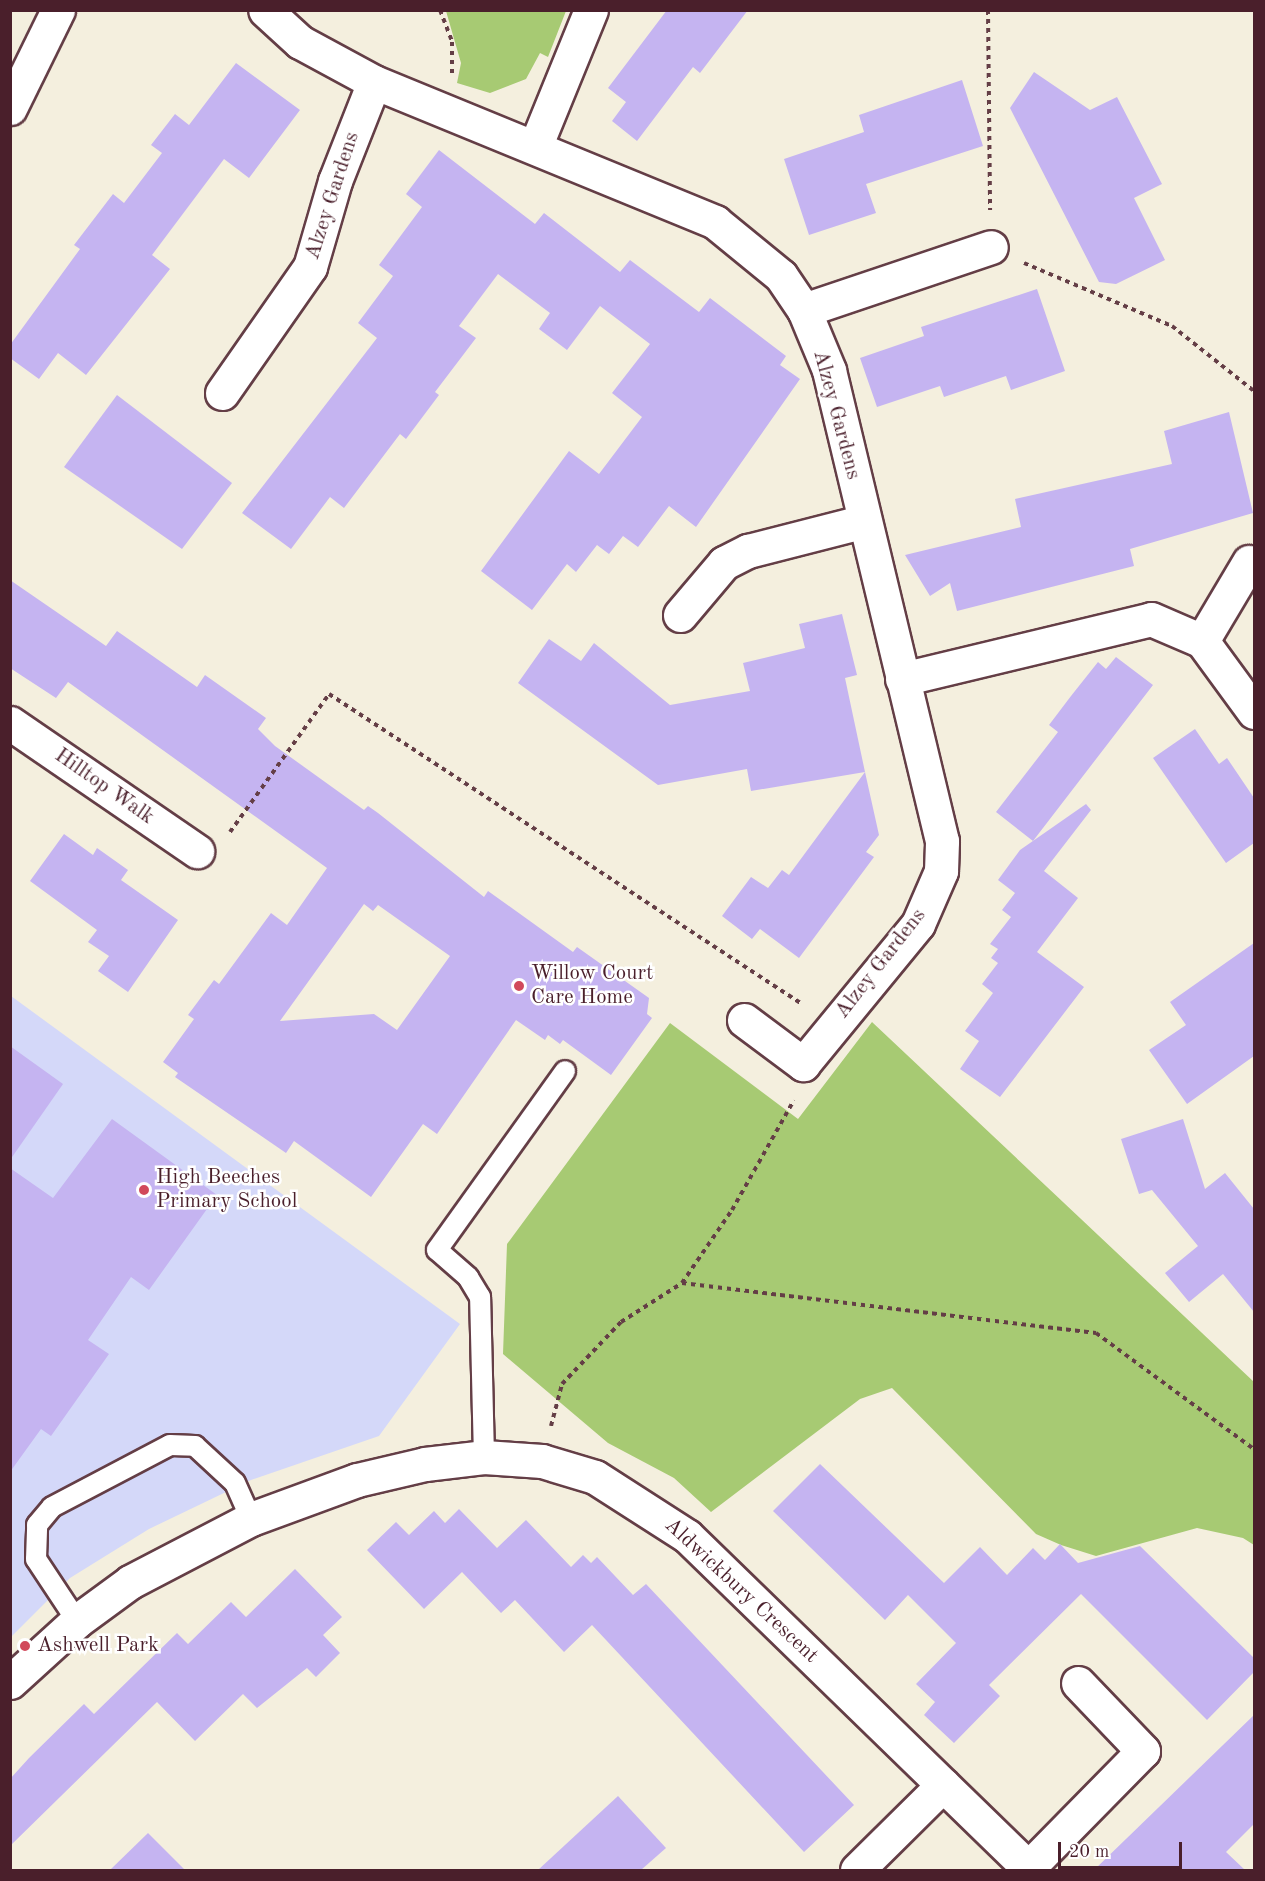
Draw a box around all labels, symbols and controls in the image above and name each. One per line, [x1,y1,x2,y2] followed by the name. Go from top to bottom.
[300,129,366,263] street label: Alzey Gardens
[807,348,865,482] street label: Alzey Gardens
[49,743,159,831] street label: Hilltop Walk
[830,904,932,1024] street label: Alzey Gardens
[531,961,653,1011] place label: Willow Court Care Home
[512,979,526,993] marker: Willow Court Care Home
[156,1165,297,1215] place label: High Beeches Primary School
[137,1183,151,1197] marker: High Beeches Primary School
[659,1513,823,1669] street label: Aldwickbury Crescent
[37,1633,159,1659] place label: Ashwell Park
[18,1639,32,1653] marker: Ashwell Park
[1061,1830,1186,1868] scale bar
[1069,1843,1109,1861] text: 20 m

